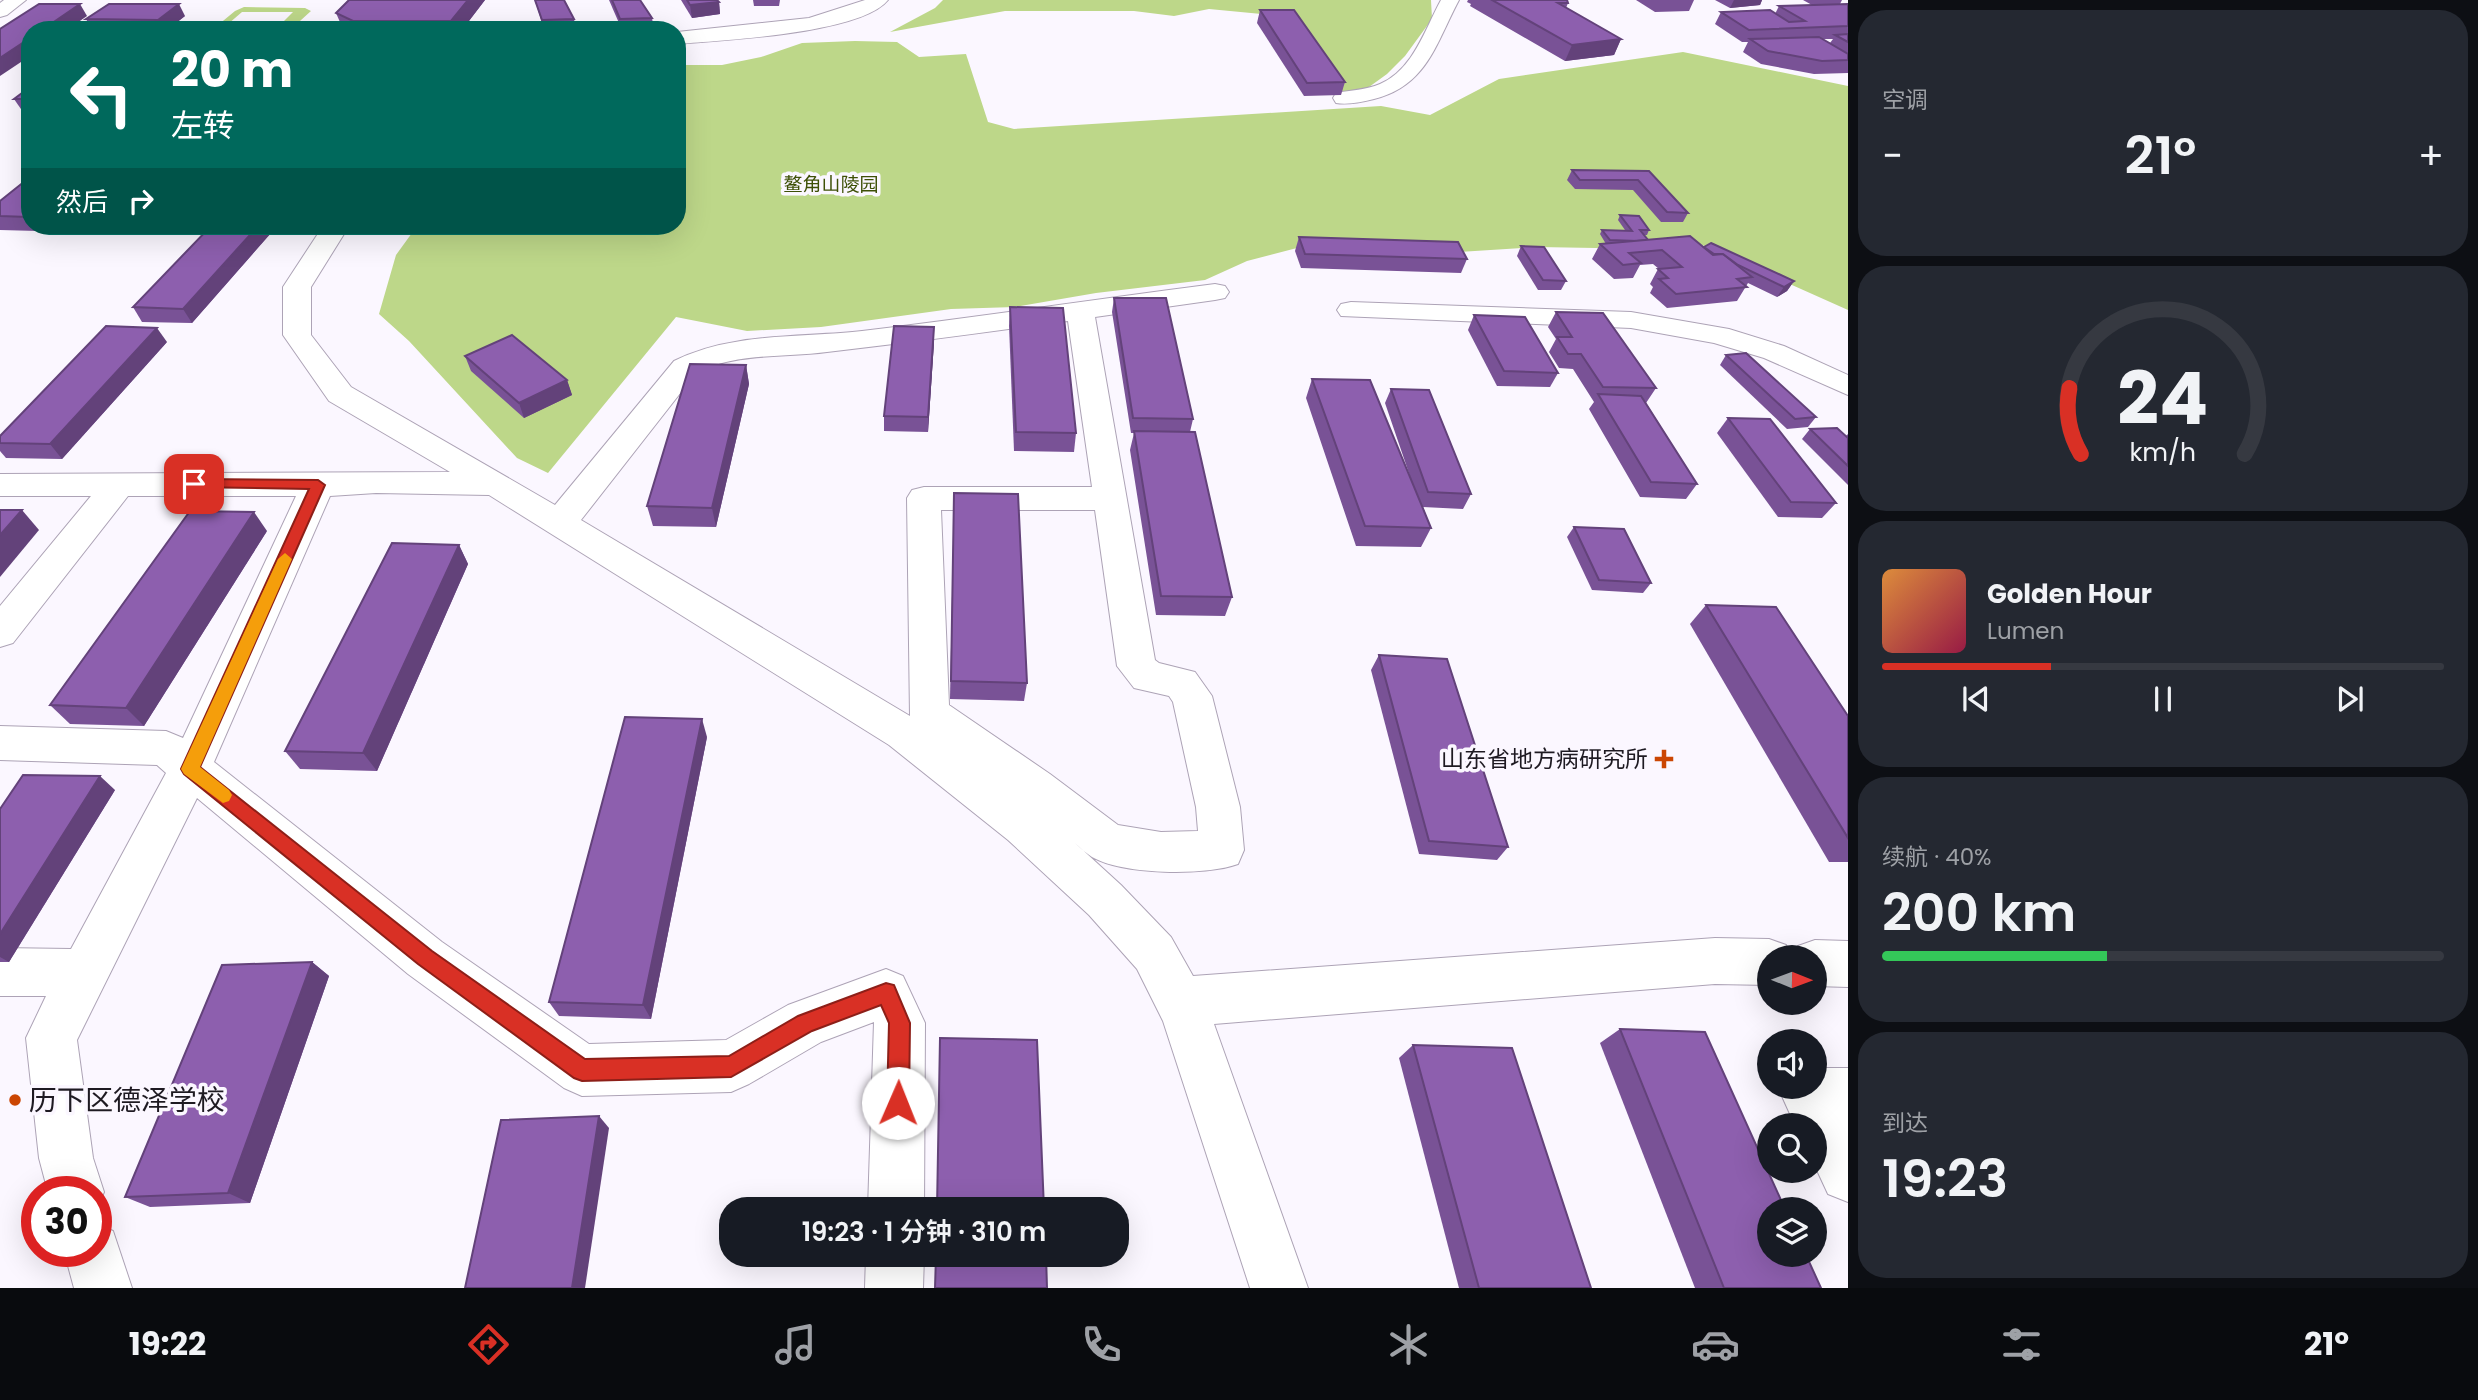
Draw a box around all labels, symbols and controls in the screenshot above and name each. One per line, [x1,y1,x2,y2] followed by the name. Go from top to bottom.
[171,36,293,104] text: 20 m
[56,49,147,140] icon: left
[1882,84,1928,116] text: 空调
[171,103,235,148] text: 左转
[2125,119,2196,192] text: 21°
[1882,129,1903,182] text: −
[2418,129,2444,182] text: +
[783,171,879,198] park label: 鳌角山陵园
[122,182,160,220] icon: right
[56,184,108,220] text: 然后
[2118,349,2208,450] text: 24
[2130,435,2196,470] text: km/h
[164,454,224,514] pin
[175,465,213,503] icon: arrive
[1987,576,2152,612] text: Golden Hour
[1987,615,2064,647] text: Lumen
[1957,680,1995,718] icon: previous
[2144,680,2182,718] icon: pause
[2331,680,2369,718] icon: next
[1441,743,1648,775] place label: 山东省地方病研究所
[1654,749,1674,769] marker: 山东省地方病研究所
[1882,841,1992,873] text: 续航 · 40%
[1882,876,2076,949] text: 200 km
[1757,945,1827,1015] north arrow
[1757,945,1827,1267] map controls
[1757,1029,1827,1099] button: sound
[861,1066,935,1140] position arrow
[29,1081,225,1120] place label: 历下区德泽学校
[7,1092,23,1108] marker: 历下区德泽学校
[1882,1107,1928,1139] text: 到达
[1757,1113,1827,1183] button: search
[1882,1142,2008,1215] text: 19:23
[21,1176,112,1267] speed limit sign: 30
[1757,1197,1827,1267] button: layers
[802,1214,1046,1250] text: 19:23 · 1 分钟 · 310 m
[464,1320,513,1369] icon: directions
[771,1320,820,1369] icon: music
[1077,1320,1126,1369] icon: phone
[1384,1320,1433,1369] icon: climate
[1691,1320,1740,1369] icon: car
[1997,1320,2046,1369] icon: filters
[129,1321,206,1366] text: 19:22
[2304,1321,2349,1366] text: 21°

